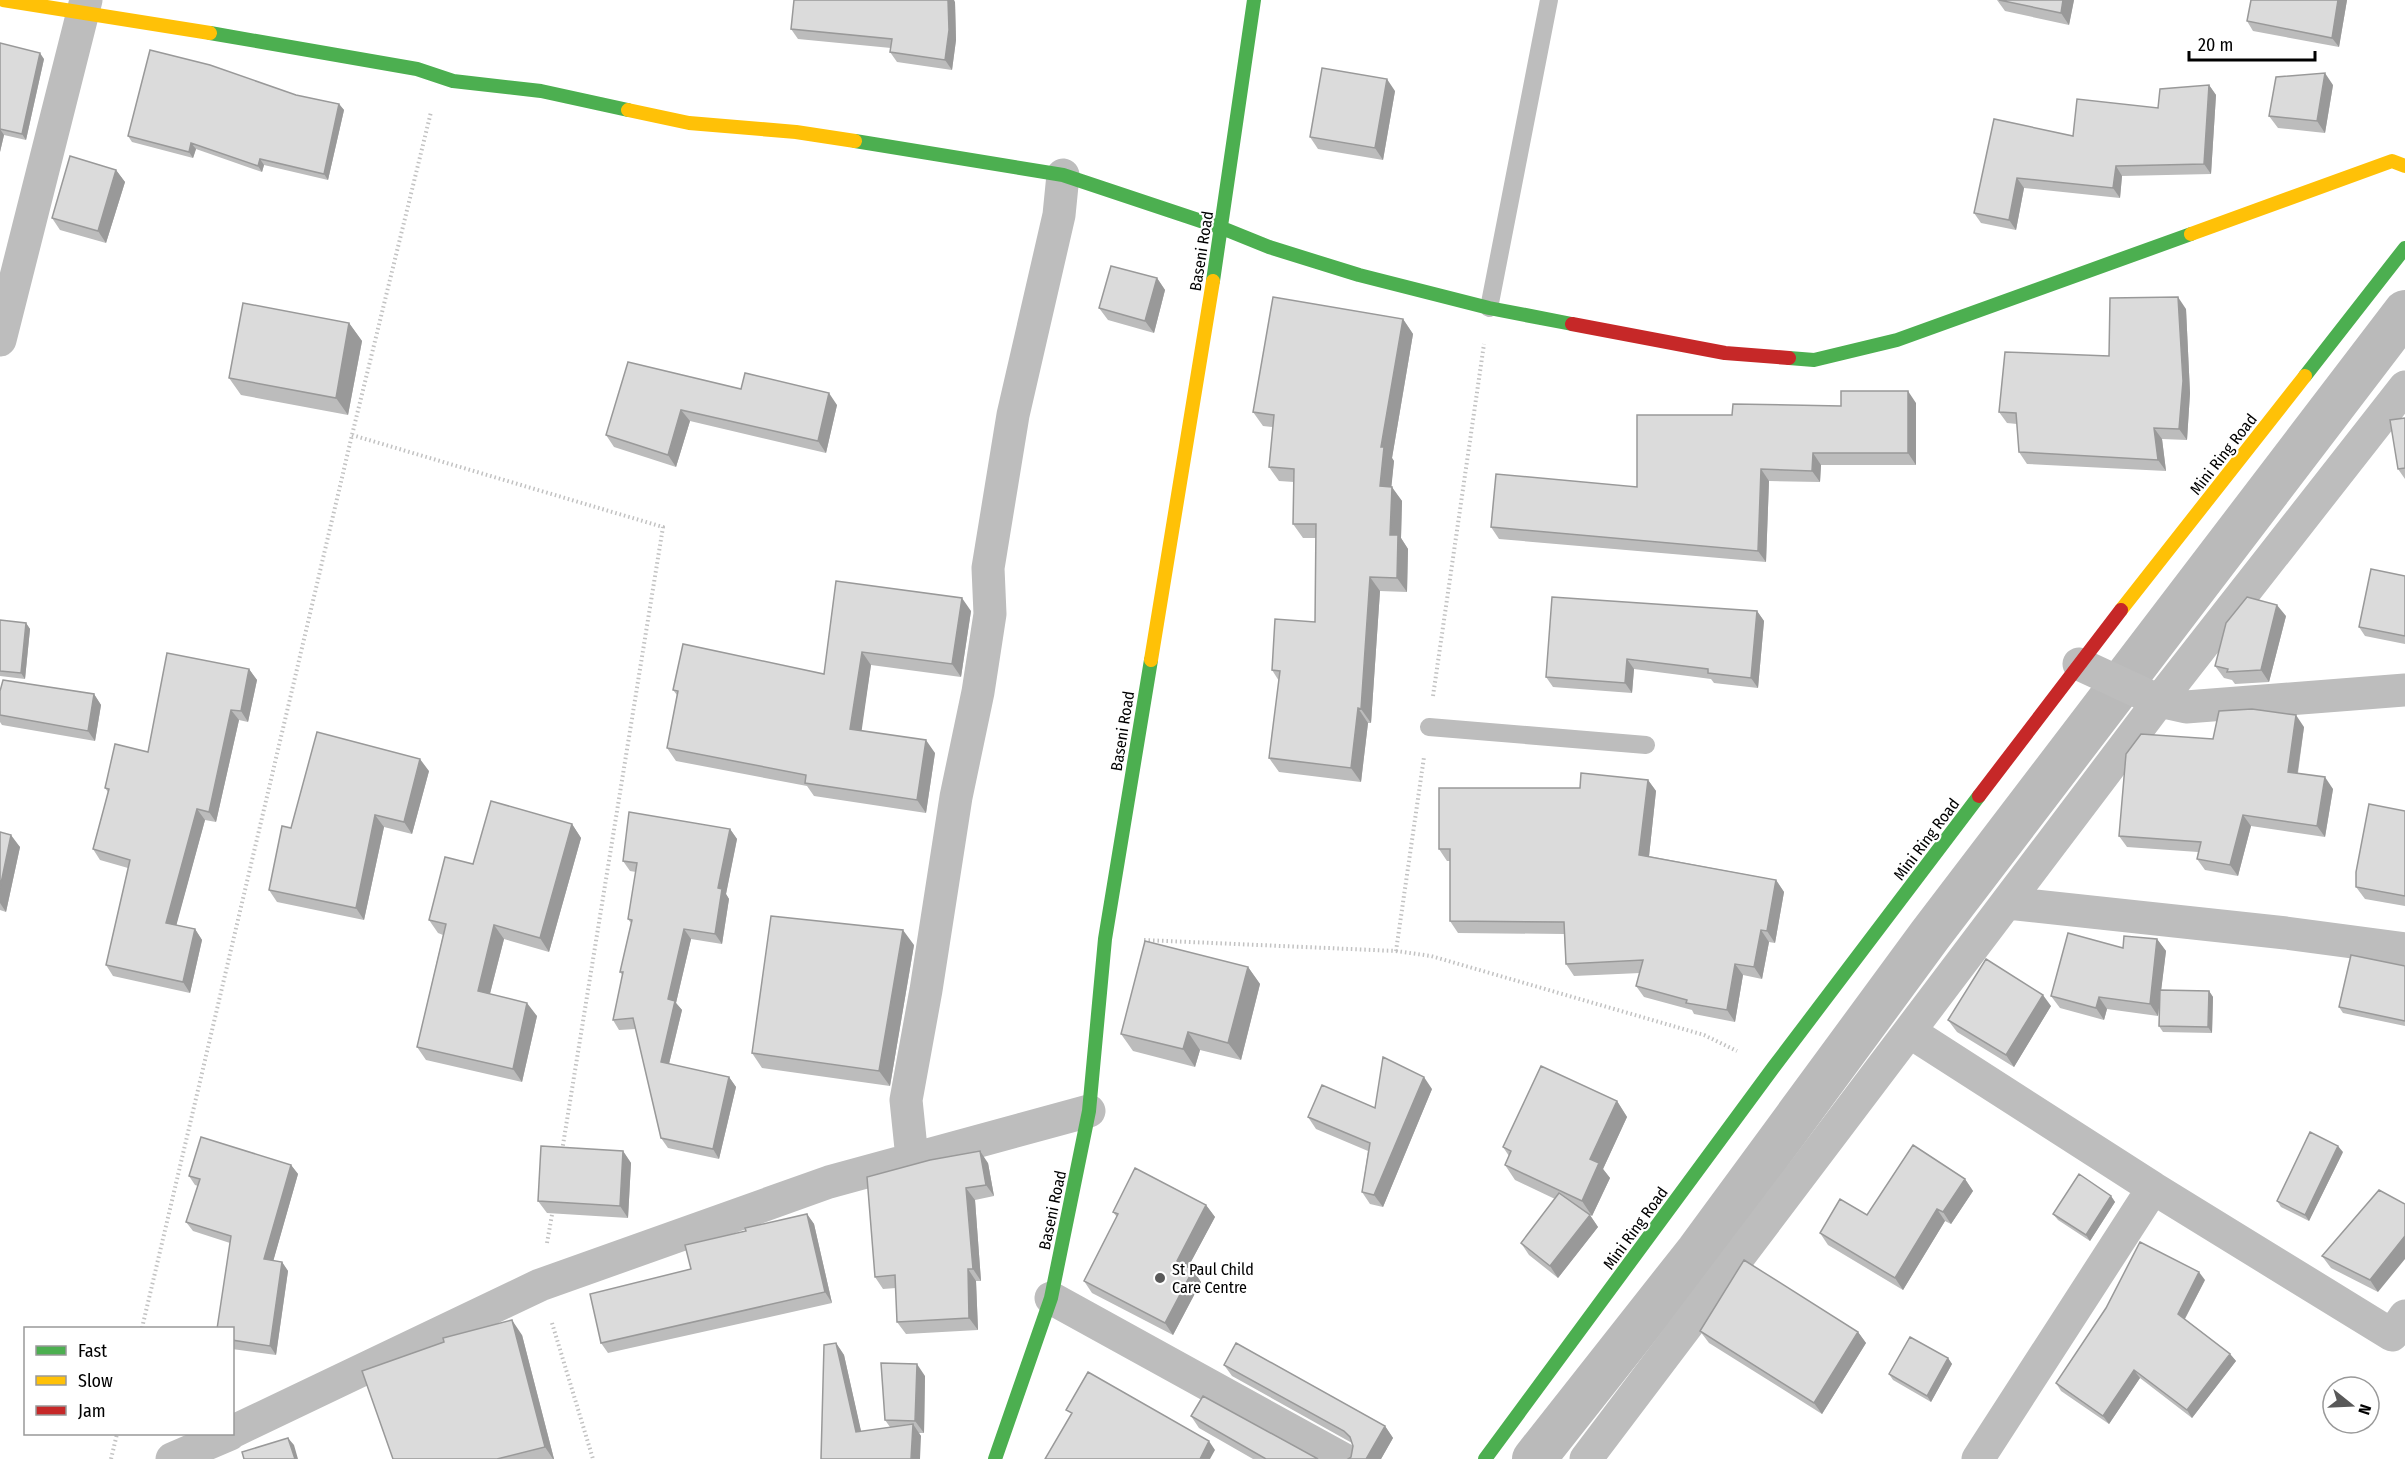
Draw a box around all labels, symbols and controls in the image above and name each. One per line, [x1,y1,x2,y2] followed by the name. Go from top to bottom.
[2189,24,2315,62] scale bar
[2198,34,2233,56] text: 20 m
[1186,210,1217,292] street label: Baseni Road
[2186,410,2261,498] street label: Mini Ring Road
[1107,690,1138,772] street label: Baseni Road
[1890,795,1963,884] street label: Mini Ring Road
[1035,1169,1070,1252] street label: Baseni Road
[1599,1183,1672,1273] street label: Mini Ring Road
[1172,1260,1254,1297] place label: St Paul Child Care Centre
[1153,1271,1167,1285] marker: St Paul Child Care Centre
[24,1327,234,1435] legend
[78,1340,107,1362] text: Fast
[78,1370,113,1392] text: Slow
[2321,1375,2381,1435] north arrow
[78,1400,106,1422] text: Jam
[2354,1402,2375,1417] text: N

